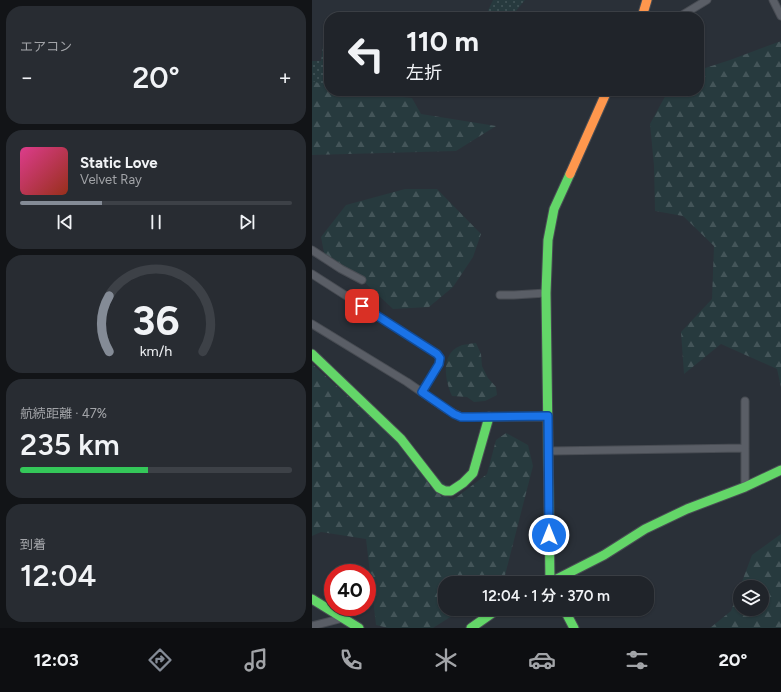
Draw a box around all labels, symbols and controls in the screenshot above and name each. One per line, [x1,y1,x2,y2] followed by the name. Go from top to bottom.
[406,24,479,58] text: 110 m
[340,28,392,80] icon: left
[20,39,72,54] text: エアコン
[132,59,180,96] text: 20°
[406,62,442,84] text: 左折
[20,64,34,91] text: −
[278,64,292,91] text: +
[80,154,158,172] text: Static Love
[80,172,142,187] text: Velvet Ray
[54,211,76,233] icon: previous
[145,211,167,233] icon: pause
[236,211,258,233] icon: next
[345,289,379,323] pin
[132,295,180,345] text: 36
[351,295,373,317] icon: arrive
[140,342,172,360] text: km/h
[20,406,107,421] text: 航続距離 · 47%
[20,426,120,463] text: 235 km
[528,514,570,556] position arrow
[20,537,46,552] text: 到着
[20,557,96,594] text: 12:04
[324,564,376,616] speed limit sign: 40
[733,580,769,616] map controls
[733,580,769,616] button: layers
[482,587,610,605] text: 12:04 · 1 分 · 370 m
[146,646,174,674] icon: directions
[242,646,270,674] icon: music
[337,646,365,674] icon: phone
[432,646,460,674] icon: climate
[528,646,556,674] icon: car
[623,646,651,674] icon: filters
[34,649,79,671] text: 12:03
[718,649,747,671] text: 20°

